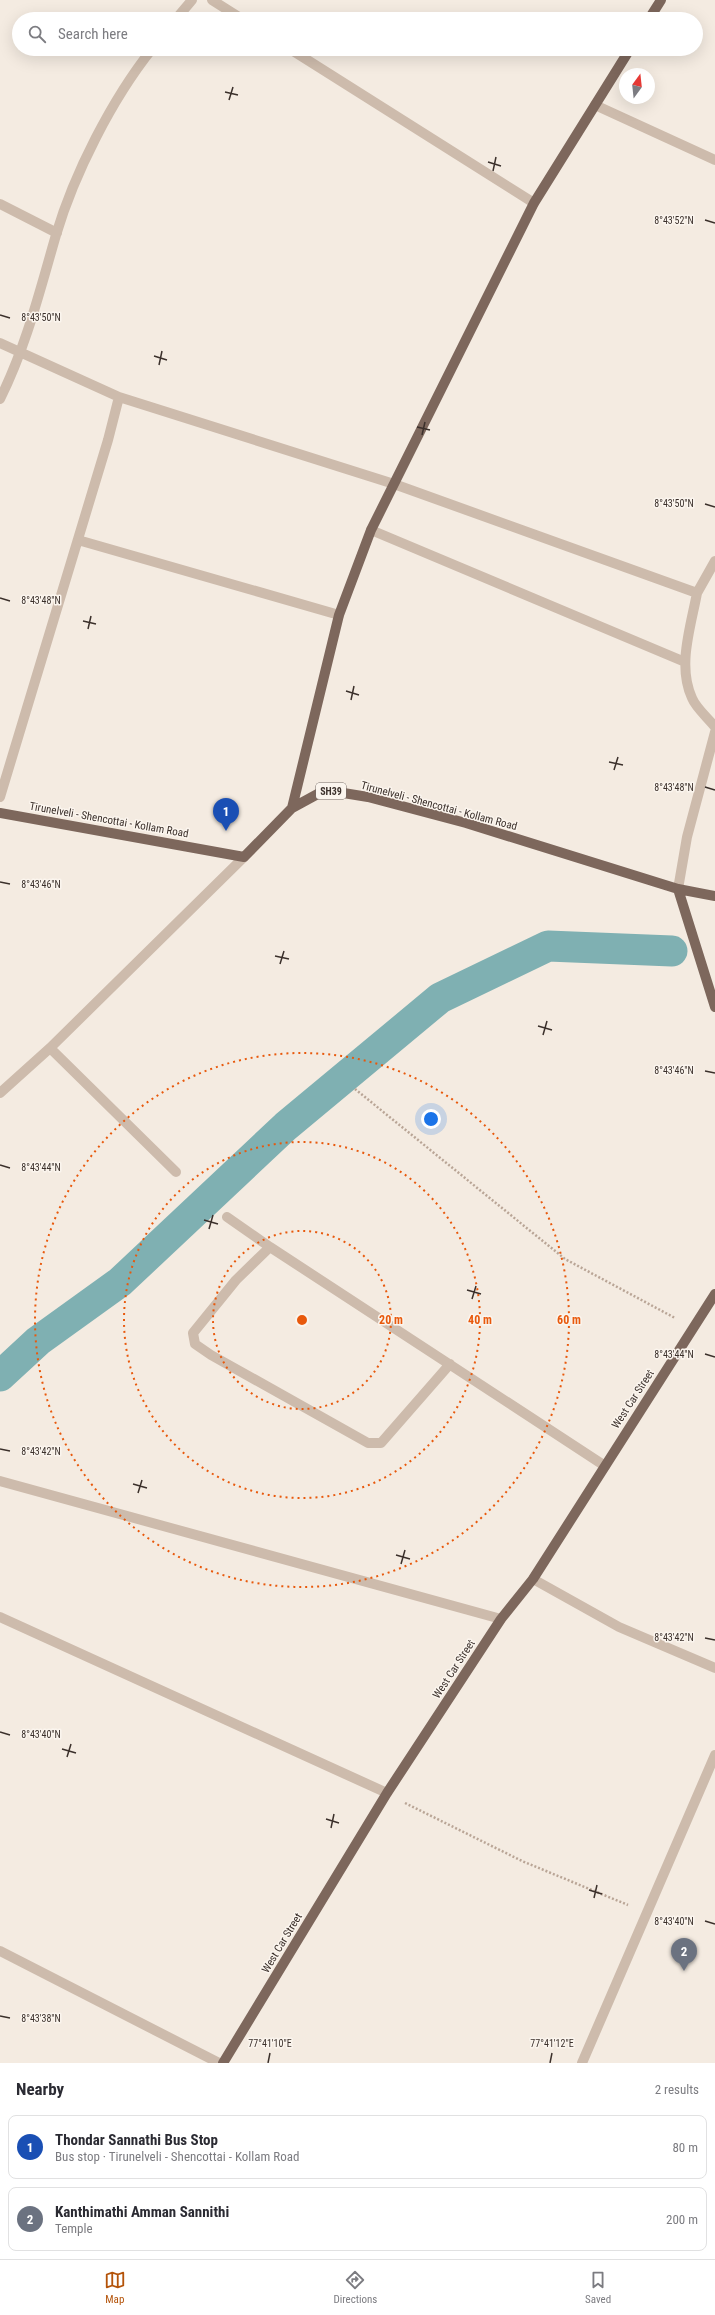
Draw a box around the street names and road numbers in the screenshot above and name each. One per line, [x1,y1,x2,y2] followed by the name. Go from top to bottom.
[359,779,519,833] street label: Tirunelveli - Shencottai - Kollam Road
[316,783,346,799] road number: SH39
[28,800,190,840] street label: Tirunelveli - Shencottai - Kollam Road
[609,1367,657,1431] street label: West Car Street
[430,1637,478,1701] street label: West Car Street
[259,1911,305,1975] street label: West Car Street

